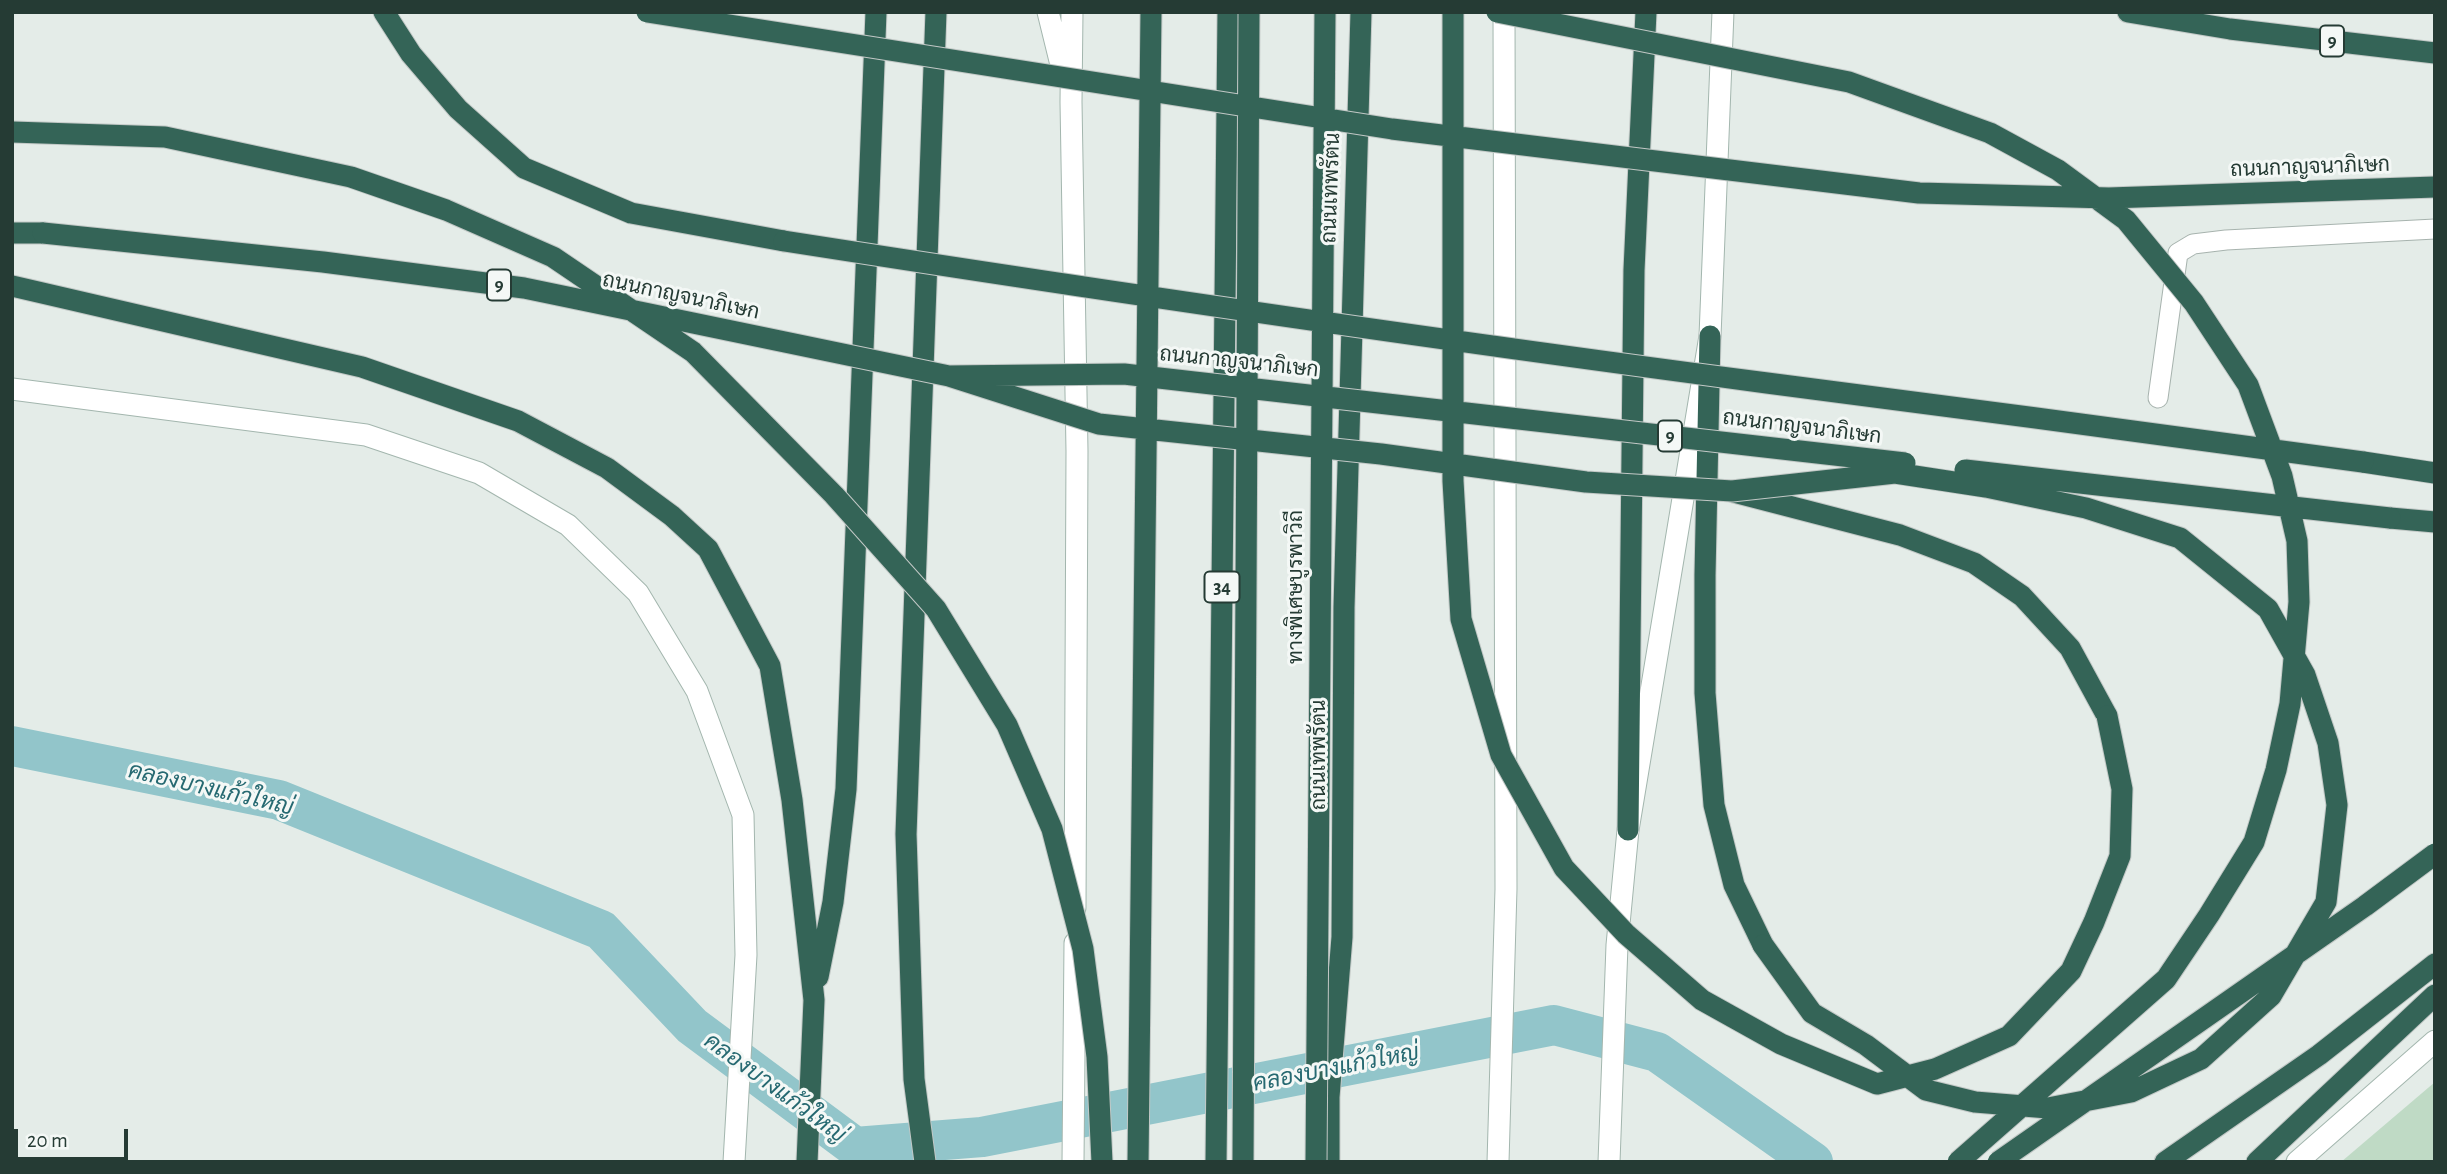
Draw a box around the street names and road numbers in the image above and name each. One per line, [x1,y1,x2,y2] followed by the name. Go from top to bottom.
[2320,25,2344,56] road number: 9
[1316,132,1346,244] street label: ถนนเทพรัตน
[2230,152,2390,182] street label: ถนนกาญจนาภิเษก
[600,267,762,325] street label: ถนนกาญจนาภิเษก
[487,270,511,300] road number: 9
[1158,341,1320,383] street label: ถนนกาญจนาภิเษก
[1721,405,1883,449] street label: ถนนกาญจนาภิเษก
[1658,420,1682,452] road number: 9
[1283,510,1309,664] street label: ทางพิเศษบูรพาวิถี
[1204,572,1240,602] road number: 34
[1306,700,1332,810] street label: ถนนเทพรัตน

